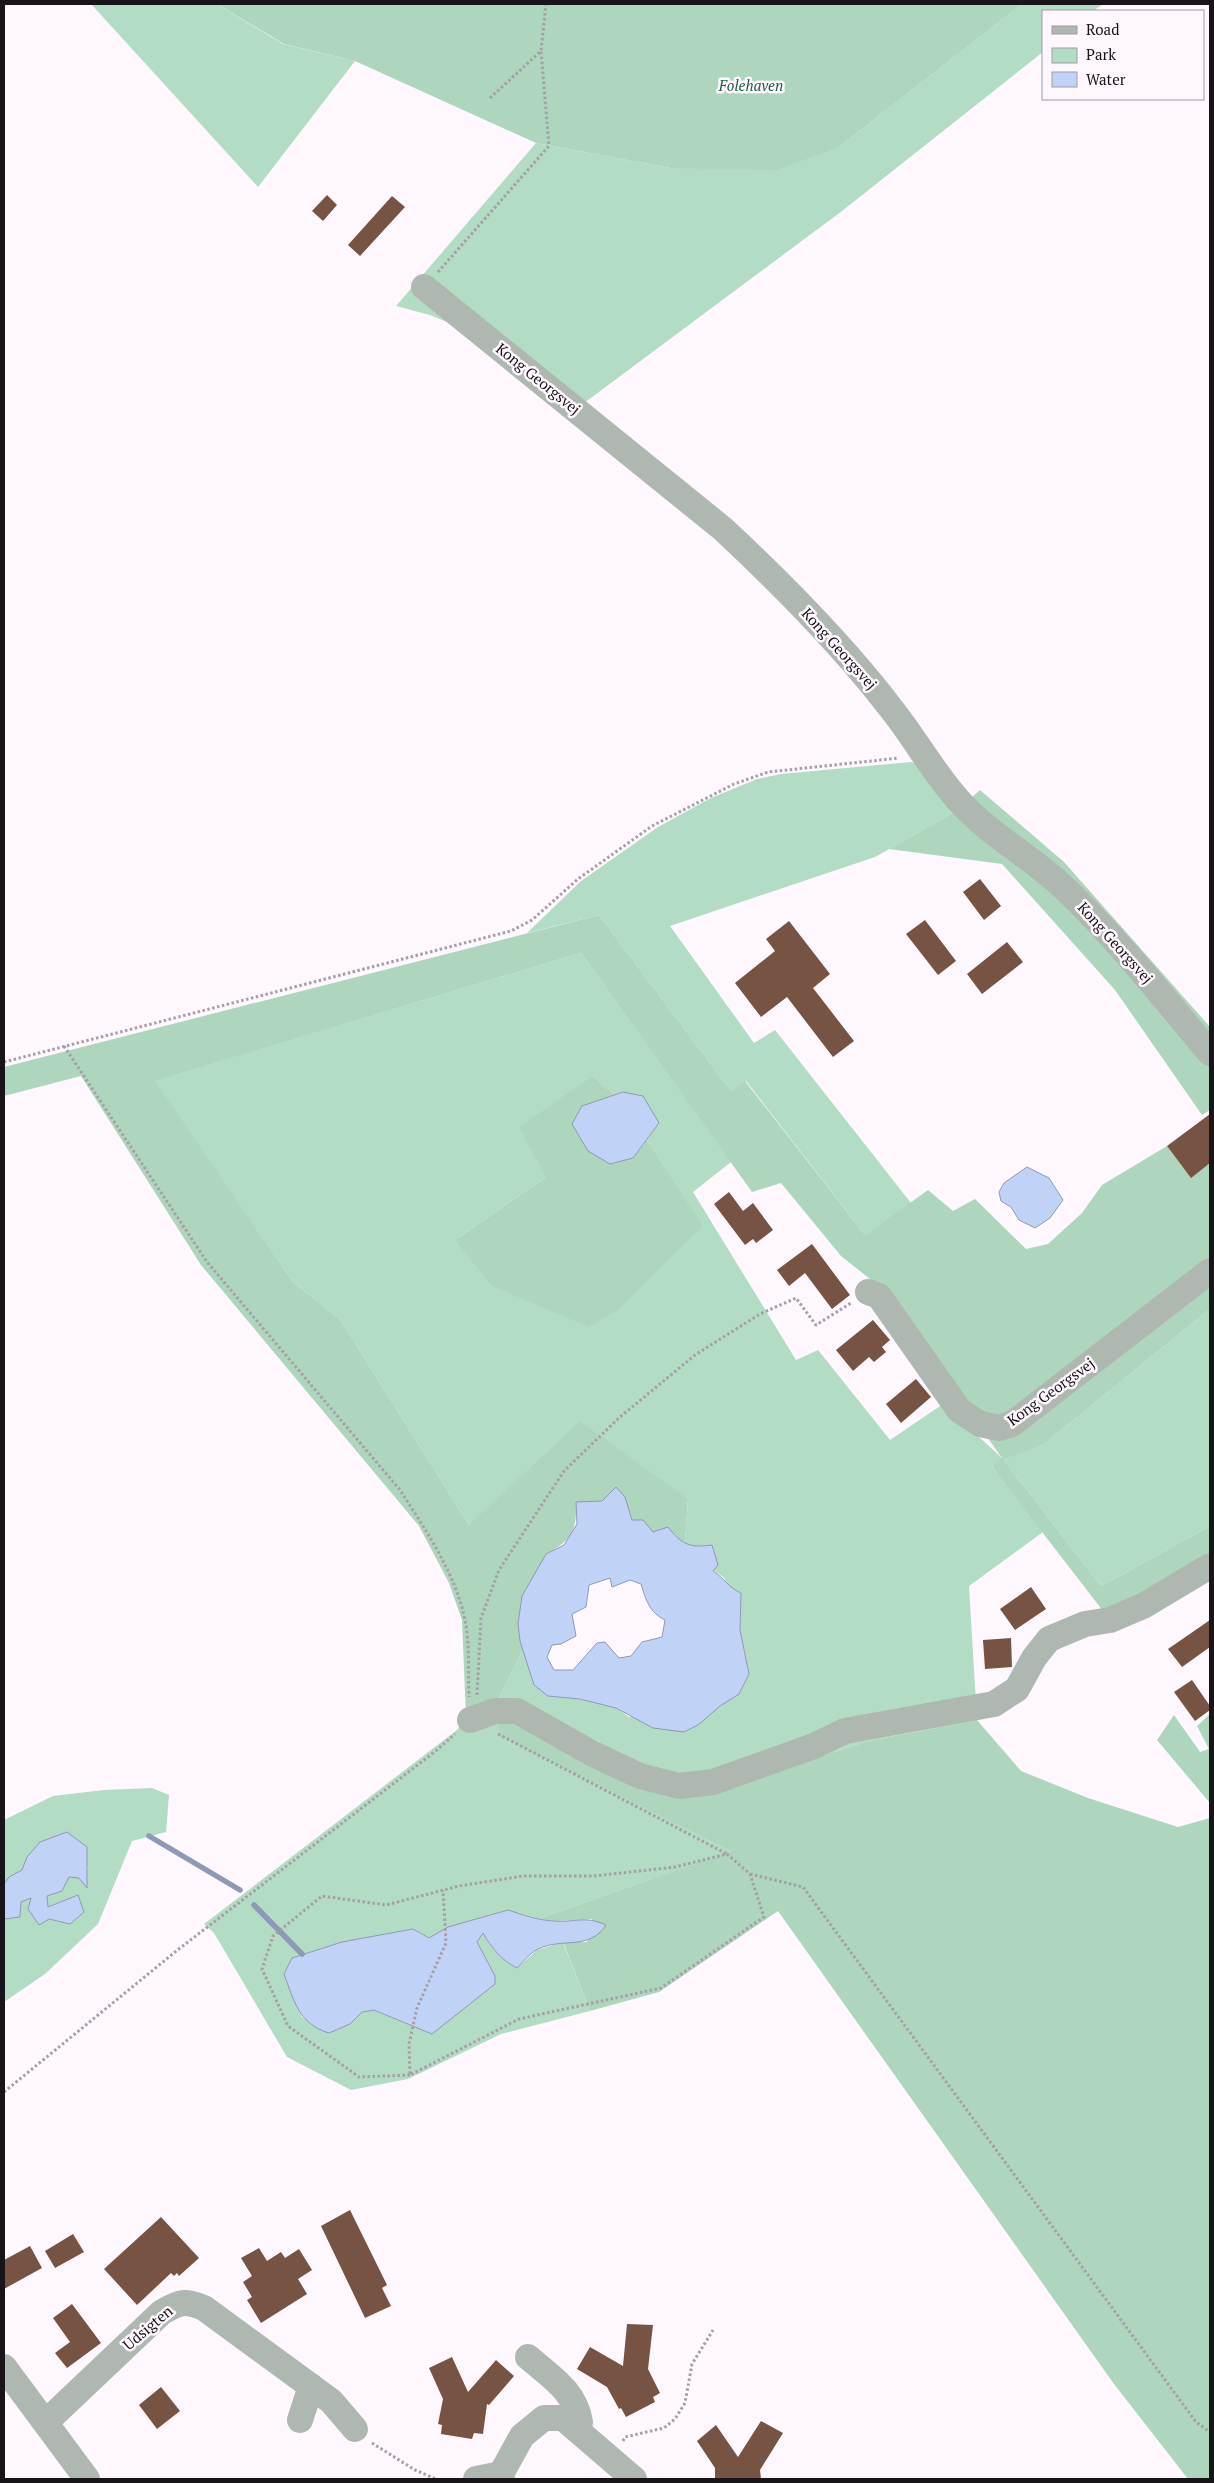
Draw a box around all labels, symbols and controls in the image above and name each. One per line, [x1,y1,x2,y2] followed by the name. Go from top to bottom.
[1042,10,1204,100] legend
[1086,19,1119,39] text: Road
[1086,44,1116,64] text: Park
[1086,69,1126,89] text: Water
[718,75,783,95] park label: Folehaven
[492,338,585,418] street label: Kong Georgsvej
[798,603,882,693] street label: Kong Georgsvej
[1074,897,1158,987] street label: Kong Georgsvej
[1003,1353,1098,1430] street label: Kong Georgsvej
[118,2300,177,2354] street label: Udsigten

